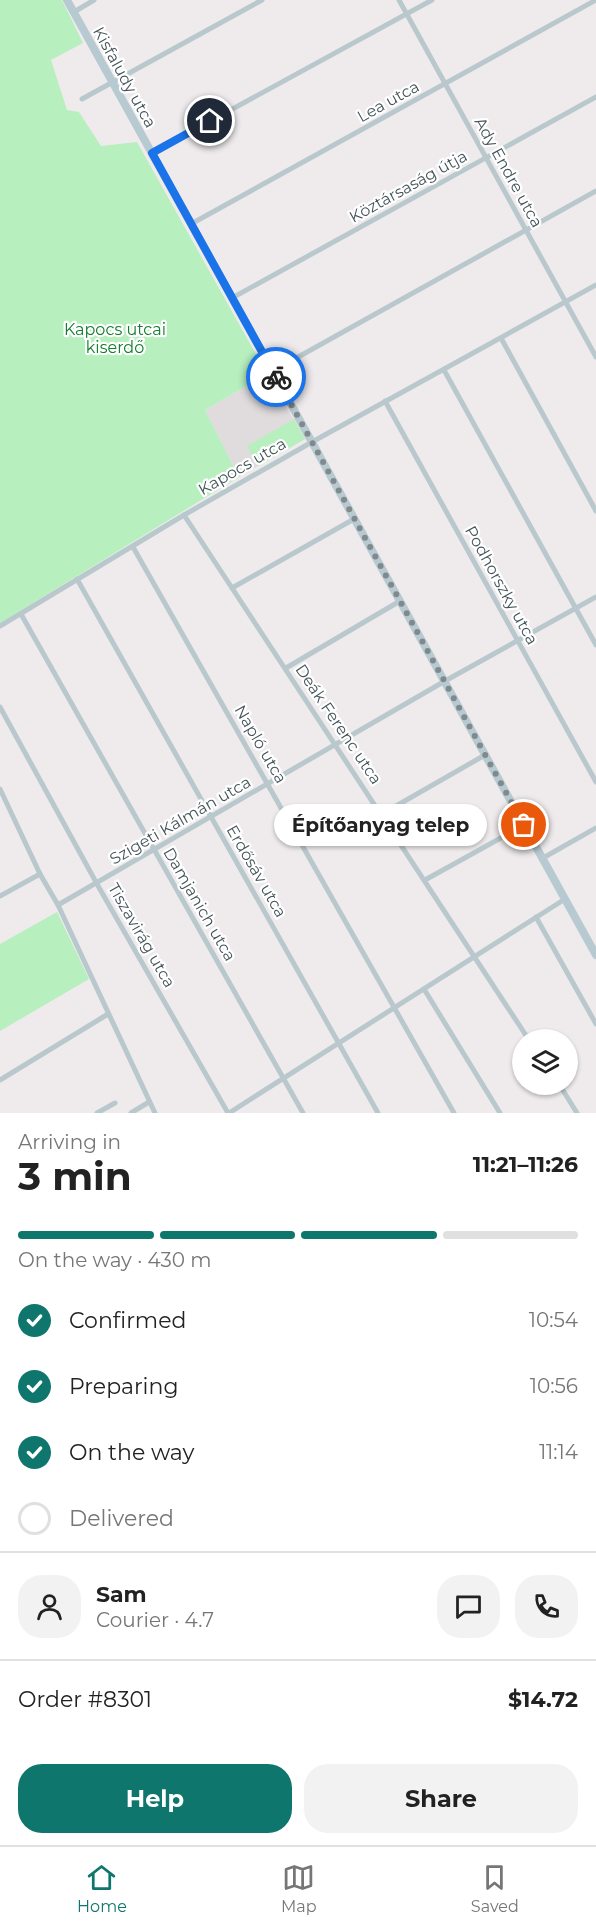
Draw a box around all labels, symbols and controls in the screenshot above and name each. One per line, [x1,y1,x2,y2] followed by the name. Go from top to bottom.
[89,24,160,131] street label: Kisfaludy utca
[354,77,422,126] street label: Lea utca
[184,95,235,146] pin
[193,104,226,137] icon: home
[470,114,547,231] street label: Ady Endre utca
[346,146,470,227] street label: Köztársaság útja
[64,320,166,357] park label: Kapocs utcai kiserdő
[246,347,306,407] courier
[260,361,293,394] icon: bike
[195,434,289,499] street label: Kapocs utca
[461,523,542,648] street label: Podhorszky utca
[291,661,386,788] street label: Deák Ferenc utca
[231,702,291,787] street label: Napló utca
[106,772,254,869] street label: Szigeti Kálmán utca
[498,799,549,850] pin
[275,804,488,846] callout: Építőanyag telep
[507,808,540,841] icon: bag
[292,813,469,837] text: Építőanyag telep
[223,822,291,921] street label: Erdősáv utca
[159,844,240,964] street label: Damjanich utca
[104,880,179,991] street label: Tiszavirág utca
[512,1029,578,1095] map controls
[512,1029,578,1095] button: layers
[18,1130,121,1154] text: Arriving in
[473,1151,578,1178] text: 11:21–11:26
[18,1152,132,1200] text: 3 min
[18,1248,211,1272] text: On the way · 430 m
[18,1304,51,1337] icon: check
[69,1307,186,1334] text: Confirmed
[529,1308,578,1332] text: 10:54
[18,1370,51,1403] icon: check
[69,1373,178,1400] text: Preparing
[530,1374,578,1398] text: 10:56
[18,1436,51,1469] icon: check
[69,1439,194,1466] text: On the way
[539,1440,578,1464] text: 11:14
[69,1505,174,1532] text: Delivered
[18,1575,81,1638] button: person
[437,1575,500,1638] button: chat
[515,1575,578,1638] button: phone
[96,1581,147,1608] text: Sam
[96,1608,214,1632] text: Courier · 4.7
[18,1686,152,1713] text: Order #8301
[508,1686,578,1713] text: $14.72
[18,1764,292,1833] button: Help
[304,1764,578,1833] button: Share
[77,1861,127,1916] tab: Home
[281,1861,317,1916] tab: Map
[471,1861,519,1916] tab: Saved

